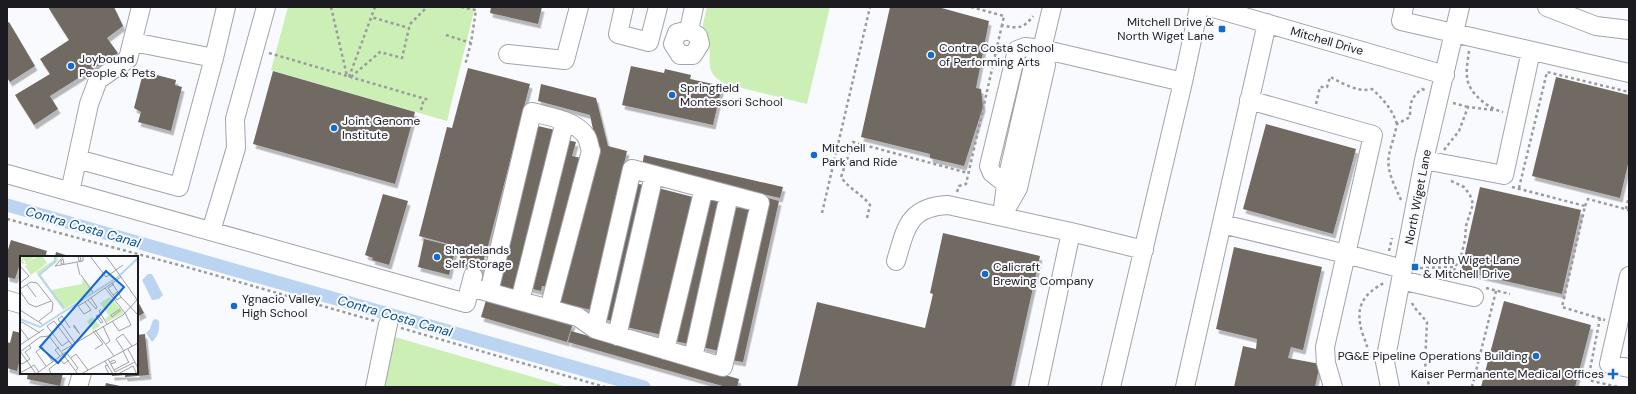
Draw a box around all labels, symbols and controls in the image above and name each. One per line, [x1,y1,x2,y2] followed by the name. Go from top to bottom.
[1117,14,1214,44] place label: Mitchell Drive & North Wiget Lane
[1289,23,1365,59] street label: Mitchell Drive
[1217,24,1227,34] marker: Mitchell Drive & North Wiget Lane
[939,40,1054,70] place label: Contra Costa School of Performing Arts
[926,50,936,60] marker: Contra Costa School of Performing Arts
[79,51,156,81] place label: Joybound People & Pets
[66,61,76,71] marker: Joybound People & Pets
[680,80,783,110] place label: Springfield Montessori School
[667,90,677,100] marker: Springfield Montessori School
[342,113,420,143] place label: Joint Genome Institute
[329,123,339,133] marker: Joint Genome Institute
[822,140,898,170] place label: Mitchell Park and Ride
[1401,148,1435,246] street label: North Wiget Lane
[809,150,819,160] marker: Mitchell Park and Ride
[24,202,143,252] water label: Contra Costa Canal
[445,242,512,272] place label: Shadelands Self Storage
[432,252,442,262] marker: Shadelands Self Storage
[1423,252,1520,282] place label: North Wiget Lane & Mitchell Drive
[20,256,138,374] inset map
[993,259,1094,289] place label: Calicraft Brewing Company
[1410,262,1420,272] marker: North Wiget Lane & Mitchell Drive
[980,269,990,279] marker: Calicraft Brewing Company
[242,291,321,321] place label: Ygnacio Valley High School
[336,291,455,341] water label: Contra Costa Canal
[229,301,239,311] marker: Ygnacio Valley High School
[1338,348,1528,364] place label: PG&E Pipeline Operations Building
[1531,351,1541,361] marker: PG&E Pipeline Operations Building
[1411,366,1604,382] place label: Kaiser Permanente Medical Offices
[1607,368,1619,380] marker: Kaiser Permanente Medical Offices

